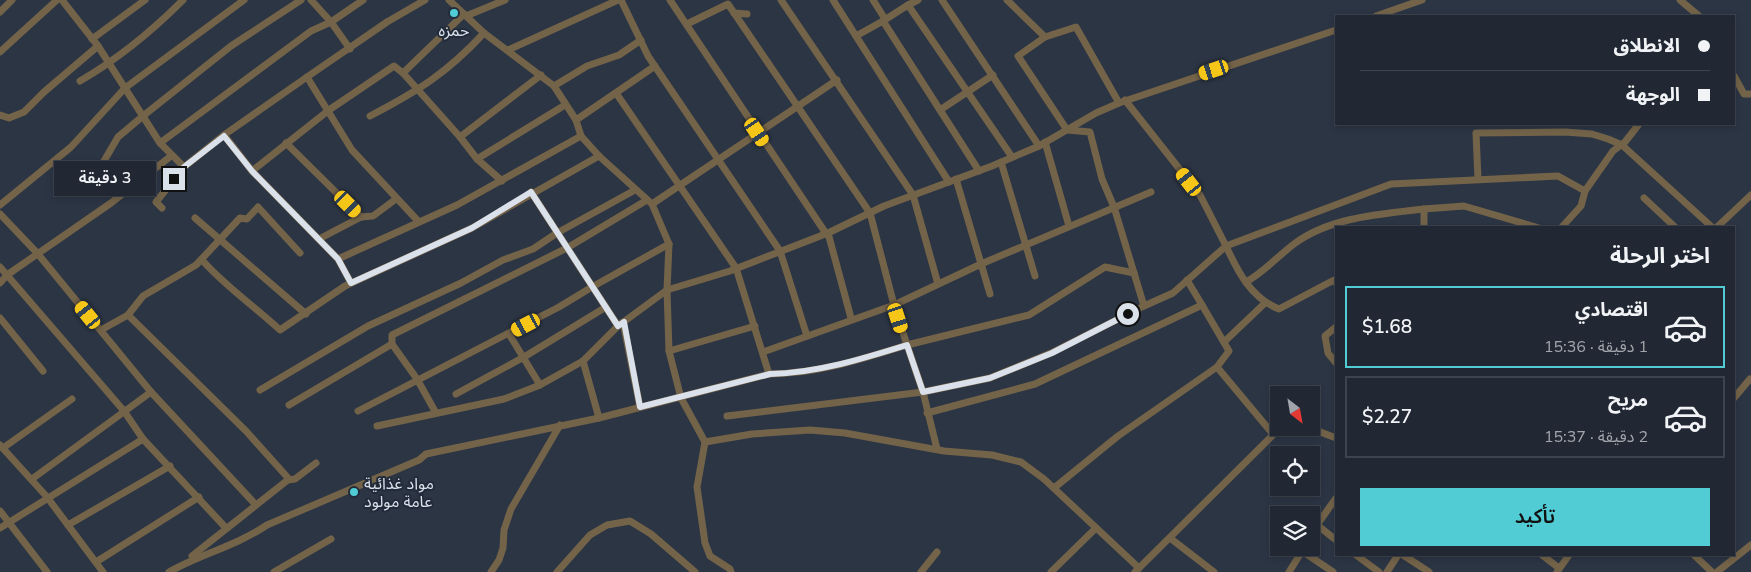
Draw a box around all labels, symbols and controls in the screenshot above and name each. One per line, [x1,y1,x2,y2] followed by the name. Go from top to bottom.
[448,7,460,19] marker: حمزه
[439,20,469,42] place label: حمزه
[1614,33,1680,59] text: الانطلاق
[1197,58,1230,82] car
[1626,82,1680,108] text: الوجهة
[742,115,771,149] car
[54,162,156,196] callout: 3 دقيقة
[1173,166,1204,198] car
[79,167,131,189] text: 3 دقيقة
[163,168,185,190] route end
[332,188,363,220] car
[1610,241,1710,271] text: اختر الرحلة
[1575,297,1648,323] text: اقتصادي
[72,299,103,331] car
[886,301,909,335] car
[1117,303,1139,325] route start
[1663,305,1708,350] icon: car
[509,311,542,339] car
[1362,314,1412,340] text: $1.68
[1544,336,1648,358] text: 1 دقيقة · 15:36
[1270,386,1320,436] north arrow
[1270,386,1320,556] map controls
[1608,387,1648,413] text: مريح
[1663,395,1708,440] icon: car
[1362,404,1412,430] text: $2.27
[1544,426,1648,448] text: 2 دقيقة · 15:37
[1270,446,1320,496] button: locate
[364,473,434,513] place label: مواد غذائية عامة مولود
[348,486,360,498] marker: مواد غذائية عامة مولود
[1360,488,1710,546] button: تأكيد
[1270,506,1320,556] button: layers

